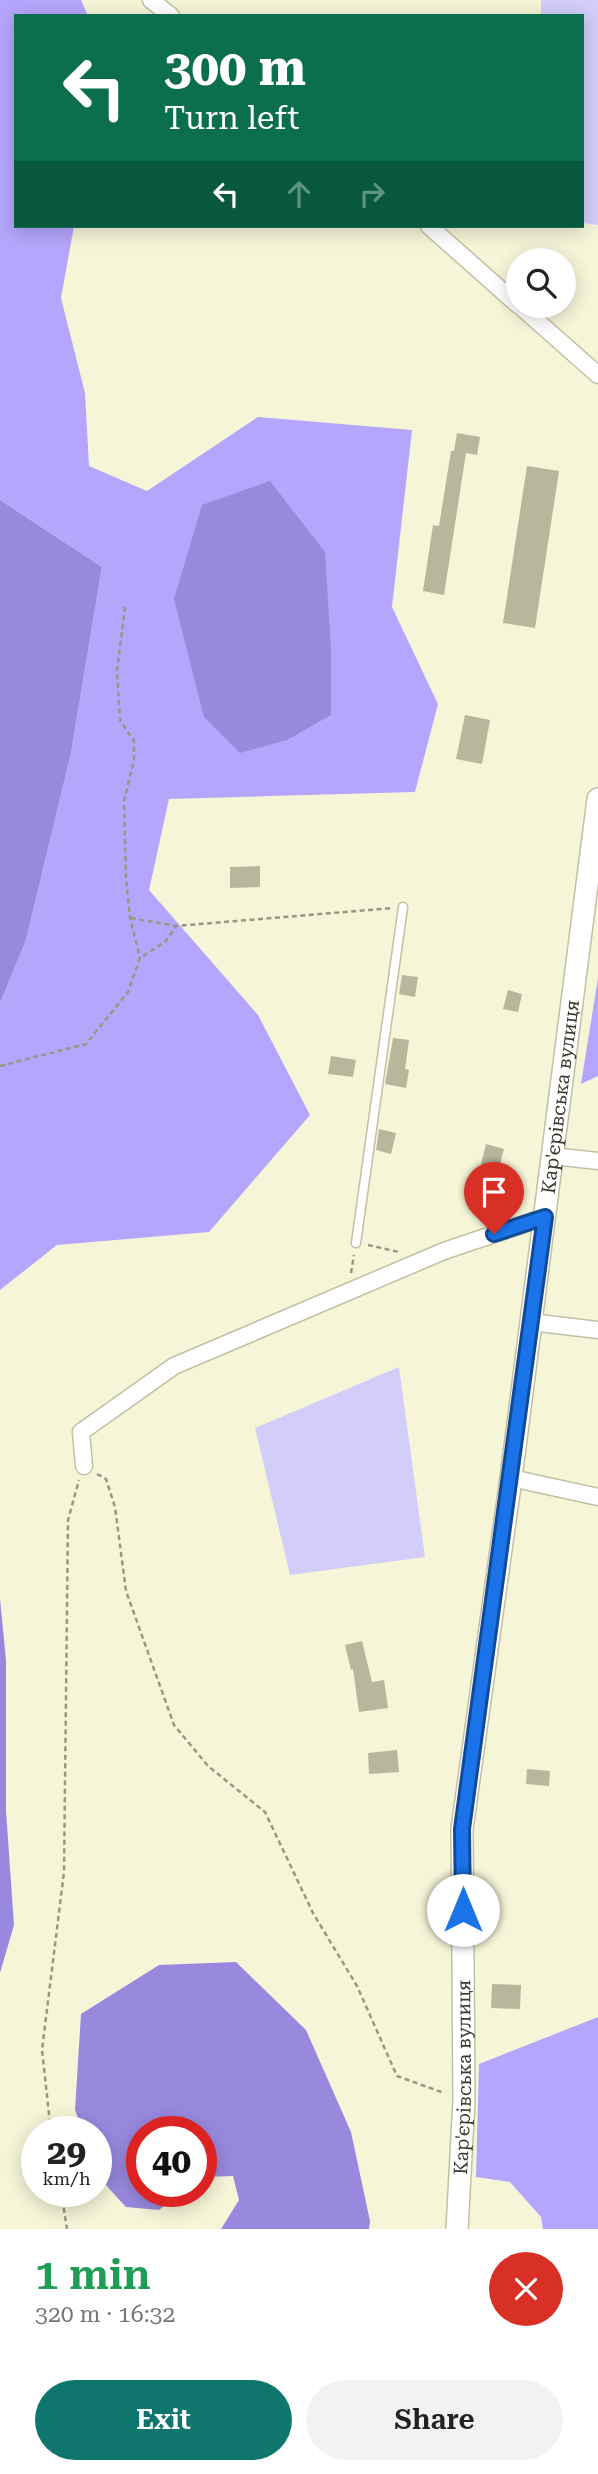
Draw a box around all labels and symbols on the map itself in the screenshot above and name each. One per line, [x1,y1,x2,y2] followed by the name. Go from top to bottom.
[536,998,584,1195] street label: Кар'єрівська вулиця
[464,1162,524,1234] pin
[426,1873,500,1947] position arrow
[448,1979,476,2175] street label: Кар'єрівська вулиця
[126,2116,217,2207] speed limit sign: 40

